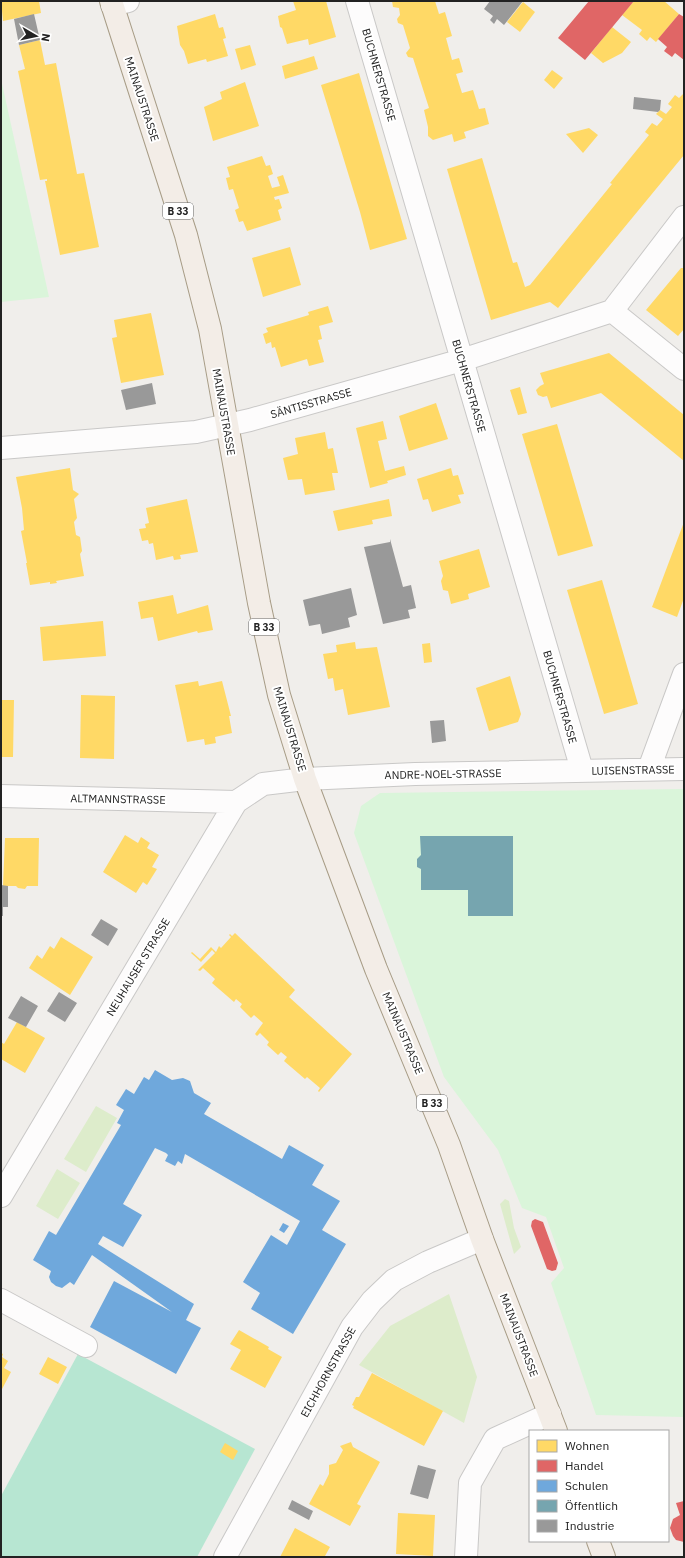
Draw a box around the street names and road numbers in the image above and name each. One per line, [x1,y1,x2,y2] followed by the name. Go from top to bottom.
[359,27,399,123] street label: BUCHNERSTRASSE
[122,55,162,143] street label: MAINAUSTRASSE
[163,203,193,219] road number: B 33
[449,338,489,434] street label: BUCHNERSTRASSE
[209,367,239,457] street label: MAINAUSTRASSE
[269,385,353,421] street label: SÄNTISSTRASSE
[249,619,279,635] road number: B 33
[540,649,580,745] street label: BUCHNERSTRASSE
[270,685,310,773] street label: MAINAUSTRASSE
[591,762,675,778] street label: LUISENSTRASSE
[384,766,502,782] street label: ANDRE-NOEL-STRASSE
[70,791,166,807] street label: ALTMANNSTRASSE
[103,915,173,1019] street label: NEUHAUSER STRASSE
[379,990,427,1076] street label: MAINAUSTRASSE
[417,1095,447,1111] road number: B 33
[497,1291,541,1379] street label: MAINAUSTRASSE
[297,1324,359,1420] street label: EICHHORNSTRASSE

